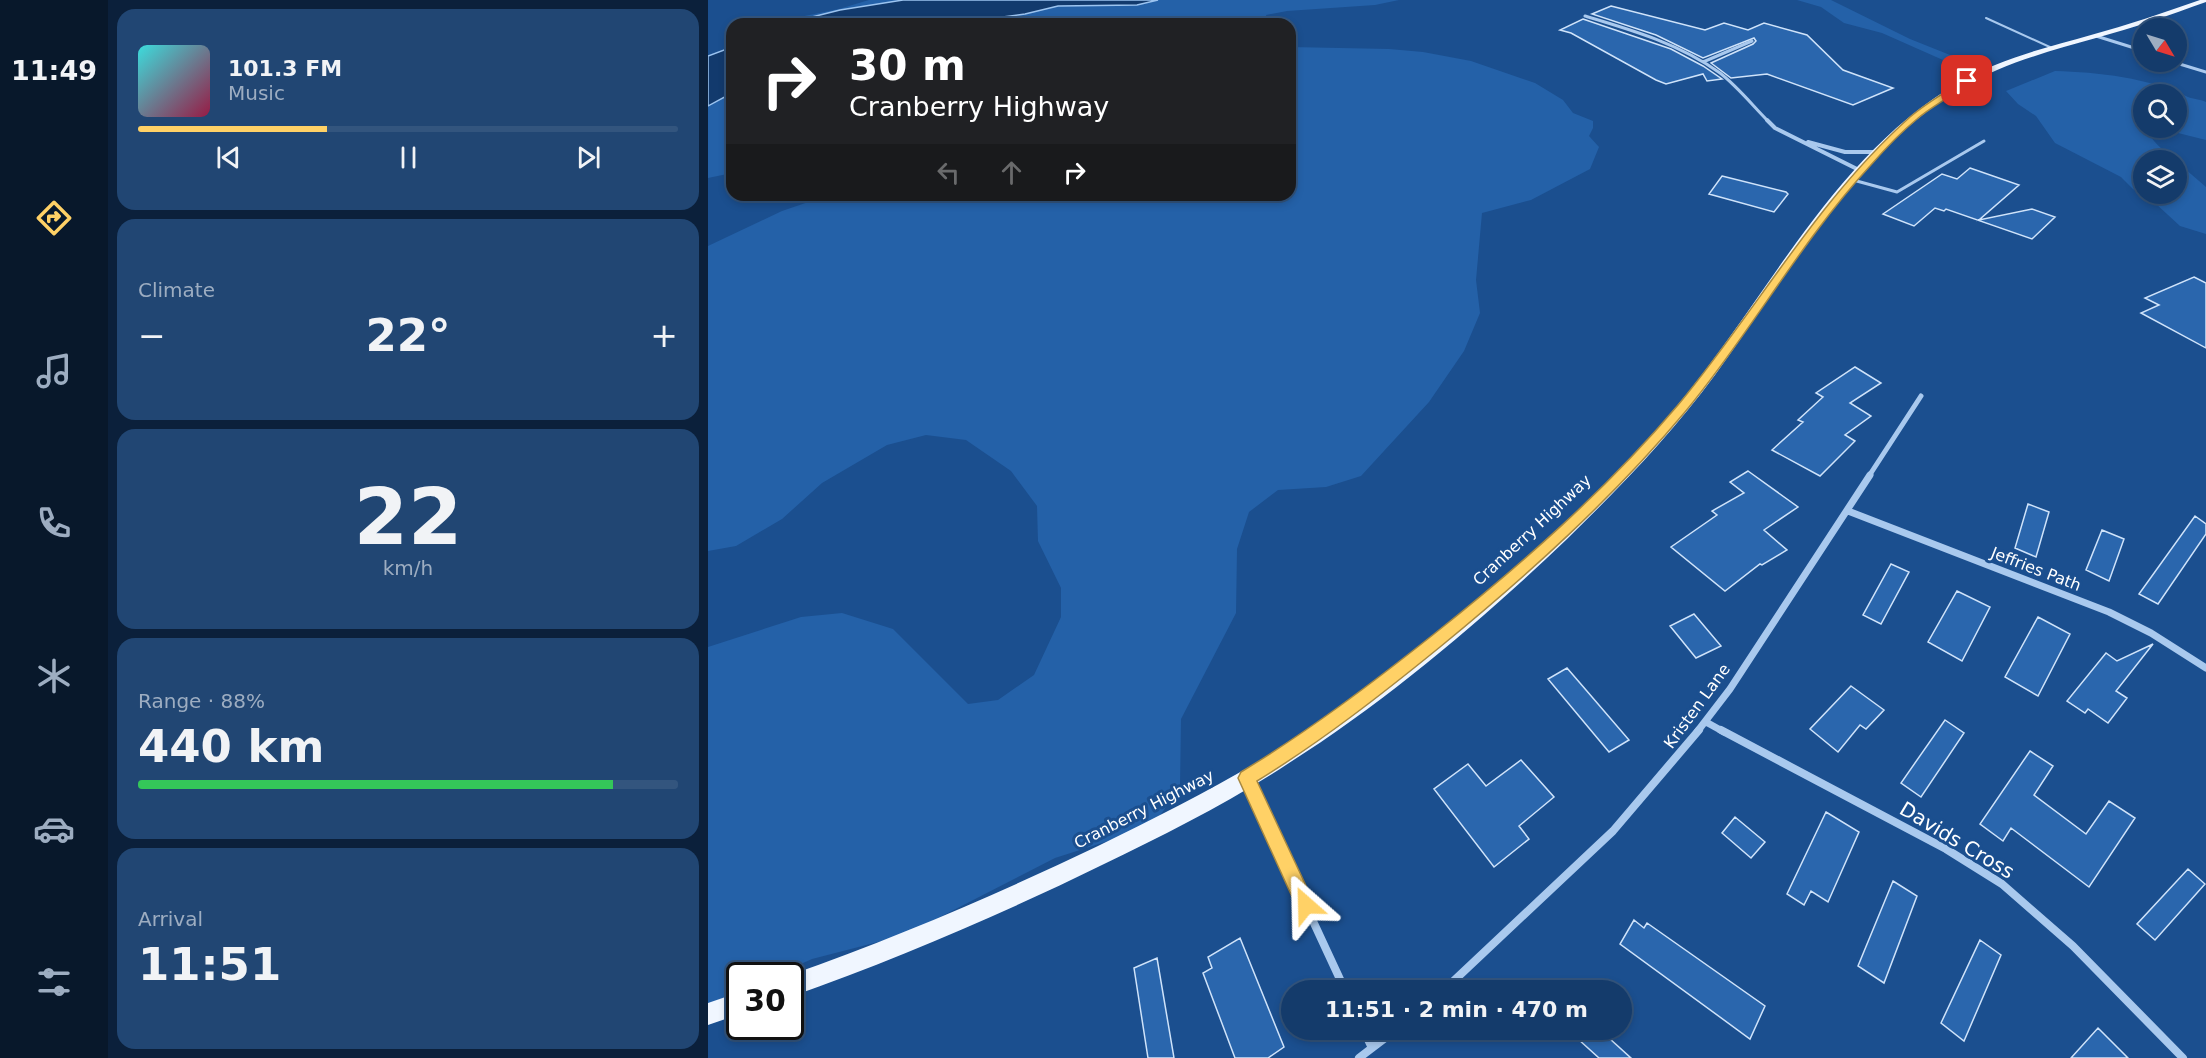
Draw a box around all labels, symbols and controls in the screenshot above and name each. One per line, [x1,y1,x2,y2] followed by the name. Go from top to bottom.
[2133,18,2187,72] north arrow
[2133,18,2187,204] map controls
[849,41,966,90] text: 30 m
[750,42,828,120] icon: right
[11,55,97,86] text: 11:49
[1941,55,1992,106] pin
[228,56,342,81] text: 101.3 FM
[1950,64,1983,97] icon: arrive
[228,81,285,105] text: Music
[2133,84,2187,138] button: search
[849,91,1109,122] text: Cranberry Highway
[212,141,245,174] icon: previous
[392,141,425,174] icon: pause
[572,141,605,174] icon: next
[2133,150,2187,204] button: layers
[932,156,965,189] icon: left
[995,156,1028,189] icon: ahead
[1058,156,1091,189] icon: right
[33,197,75,239] icon: directions
[138,278,215,302] text: Climate
[365,309,451,362] text: 22°
[138,316,166,355] text: −
[650,316,678,355] text: +
[33,350,75,392] icon: music
[1469,470,1595,590] street label: Cranberry Highway
[354,472,462,562] text: 22
[33,502,75,544] icon: phone
[1987,543,2084,595] street label: Jeffries Path
[383,556,433,580] text: km/h
[33,655,75,697] icon: climate
[1660,660,1734,752] street label: Kristen Lane
[138,689,265,713] text: Range · 88%
[138,720,324,773] text: 440 km
[1071,766,1217,852] street label: Cranberry Highway
[1895,796,2019,884] street label: Davids Cross
[33,808,75,850] icon: car
[1274,873,1338,937] position arrow
[138,907,203,931] text: Arrival
[138,938,281,991] text: 11:51
[33,961,75,1003] icon: filters
[726,962,804,1040] speed limit sign: 30
[1325,997,1588,1022] text: 11:51 · 2 min · 470 m

